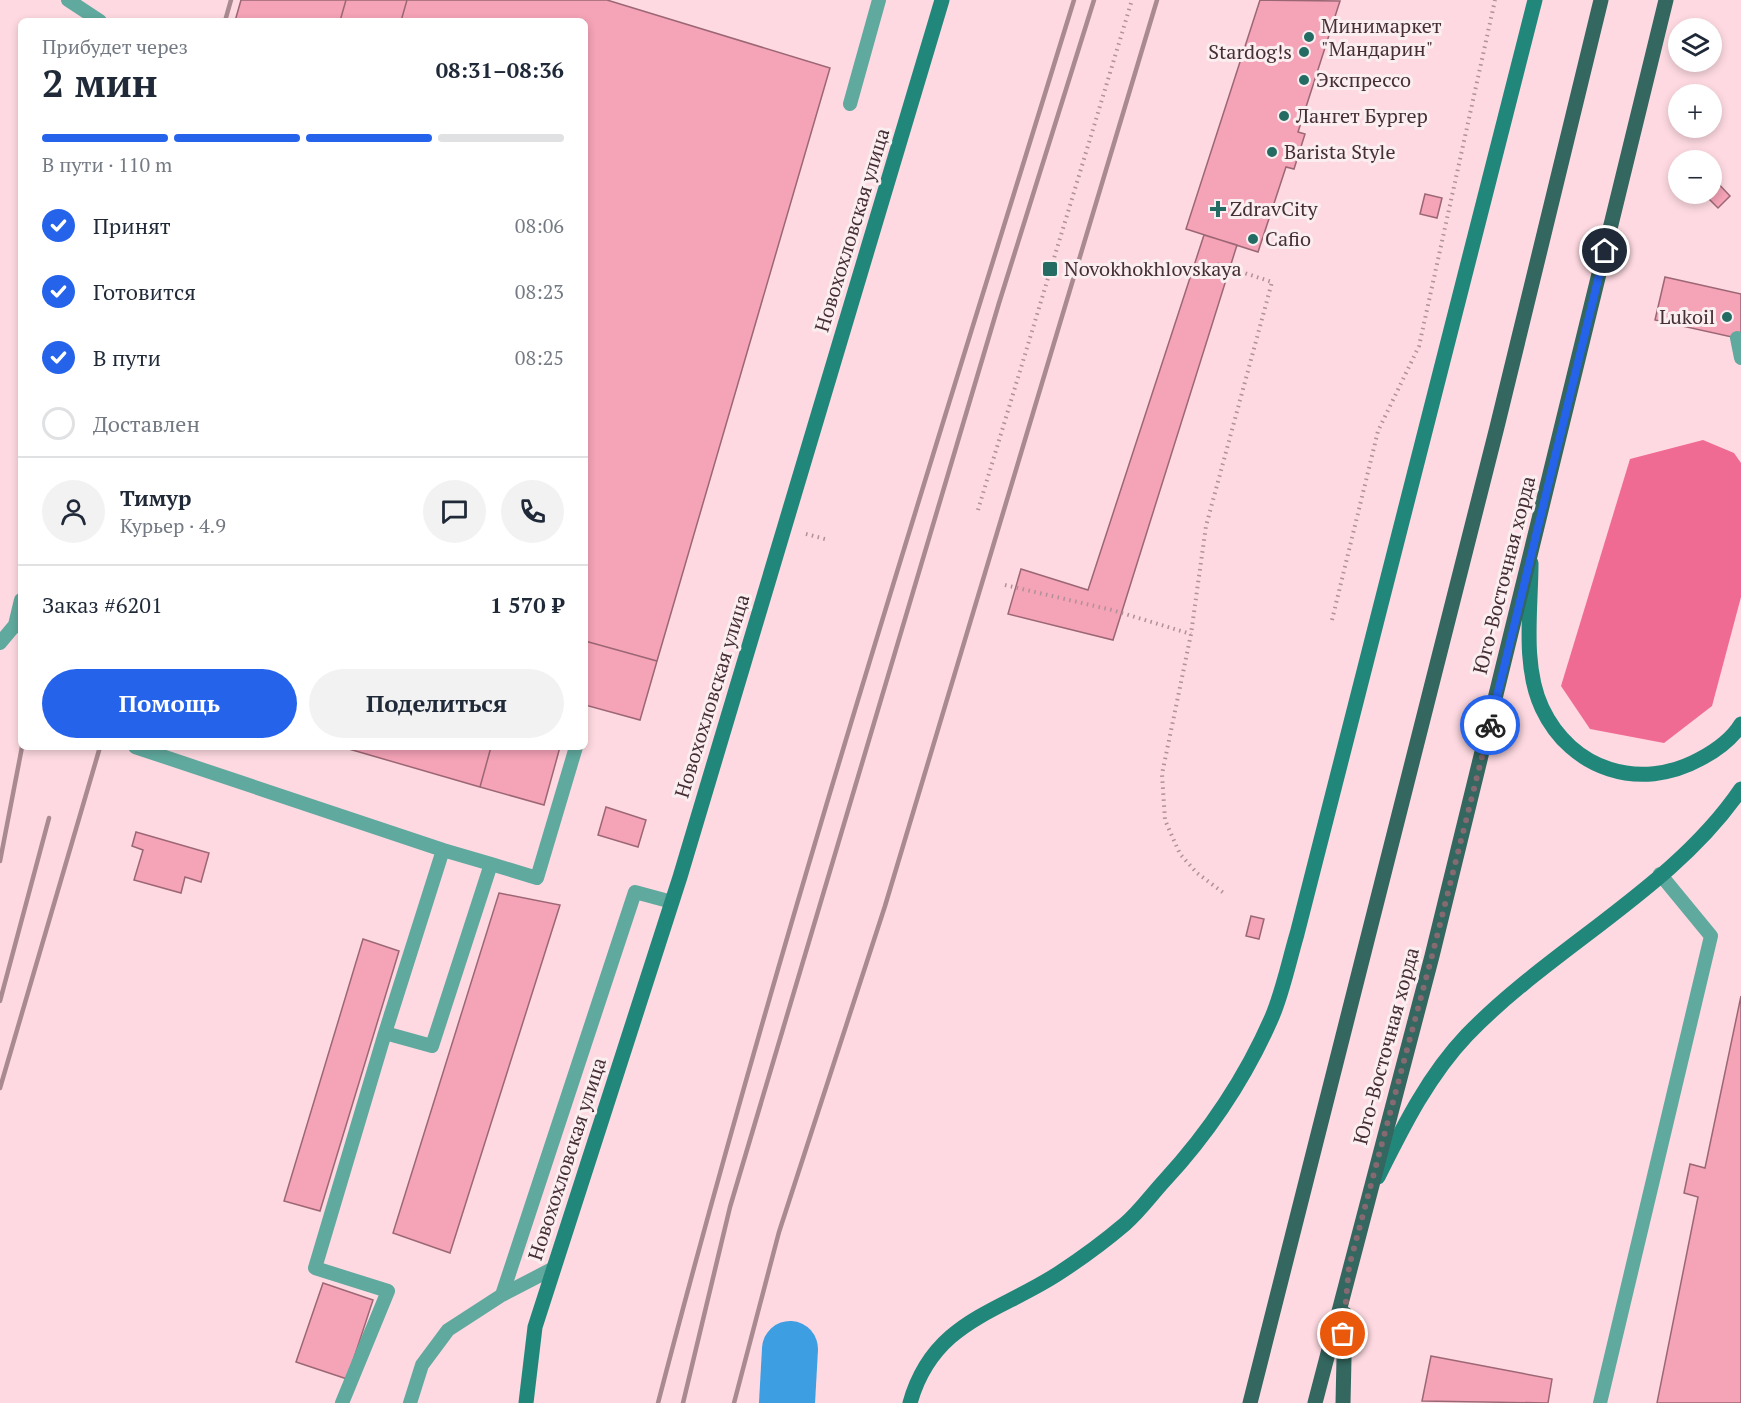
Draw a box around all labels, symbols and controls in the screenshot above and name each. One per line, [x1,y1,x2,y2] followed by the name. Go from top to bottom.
[1321,12,1442,62] place label: Минимаркет "Мандарин"
[1668,18,1722,204] map controls
[1668,18,1722,72] button: layers
[1302,30,1316,44] marker: Минимаркет "Мандарин"
[42,33,188,60] text: Прибудет через
[1208,38,1292,65] place label: Stardog!s
[1297,45,1311,59] marker: Stardog!s
[436,55,564,84] text: 08:31–08:36
[42,56,158,108] text: 2 мин
[1316,66,1411,93] place label: Экспрессо
[1297,73,1311,87] marker: Экспрессо
[1668,84,1722,138] button: +
[1295,102,1428,129] place label: Лангет Бургер
[1277,109,1291,123] marker: Лангет Бургер
[808,125,895,335] street label: Новохохловская улица
[1284,138,1395,165] place label: Barista Style
[1265,145,1279,159] marker: Barista Style
[1668,150,1722,204] button: −
[42,151,172,178] text: В пути · 110 m
[1230,195,1319,222] place label: ZdravCity
[1211,202,1225,216] marker: ZdravCity
[42,209,75,242] icon: check
[93,211,171,240] text: Принят
[515,212,564,239] text: 08:06
[1265,225,1311,252] place label: Cafio
[1579,225,1630,276] pin
[1246,232,1260,246] marker: Cafio
[1588,234,1621,267] icon: home
[1064,255,1242,282] place label: Novokhokhlovskaya
[1041,260,1059,278] marker: Novokhokhlovskaya
[42,275,75,308] icon: check
[93,277,196,306] text: Готовится
[515,278,564,305] text: 08:23
[1659,303,1715,330] place label: Lukoil
[1720,310,1734,324] marker: Lukoil
[42,341,75,374] icon: check
[93,343,161,372] text: В пути
[515,344,564,371] text: 08:25
[93,409,200,438] text: Доставлен
[1466,473,1541,677] street label: Юго-Восточная хорда
[42,480,105,543] button: person
[423,480,486,543] button: chat
[501,480,564,543] button: phone
[120,483,191,512] text: Тимур
[120,512,226,539] text: Курьер · 4.9
[42,590,163,619] text: Заказ #6201
[490,590,564,619] text: 1 570 ₽
[668,591,755,801] street label: Новохохловская улица
[42,669,297,738] button: Помощь
[309,669,564,738] button: Поделиться
[1460,695,1520,755] courier
[1474,709,1507,742] icon: bike
[1346,944,1425,1147] street label: Юго-Восточная хорда
[521,1054,612,1264] street label: Новохохловская улица
[1317,1308,1368,1359] pin
[1326,1317,1359,1350] icon: bag

